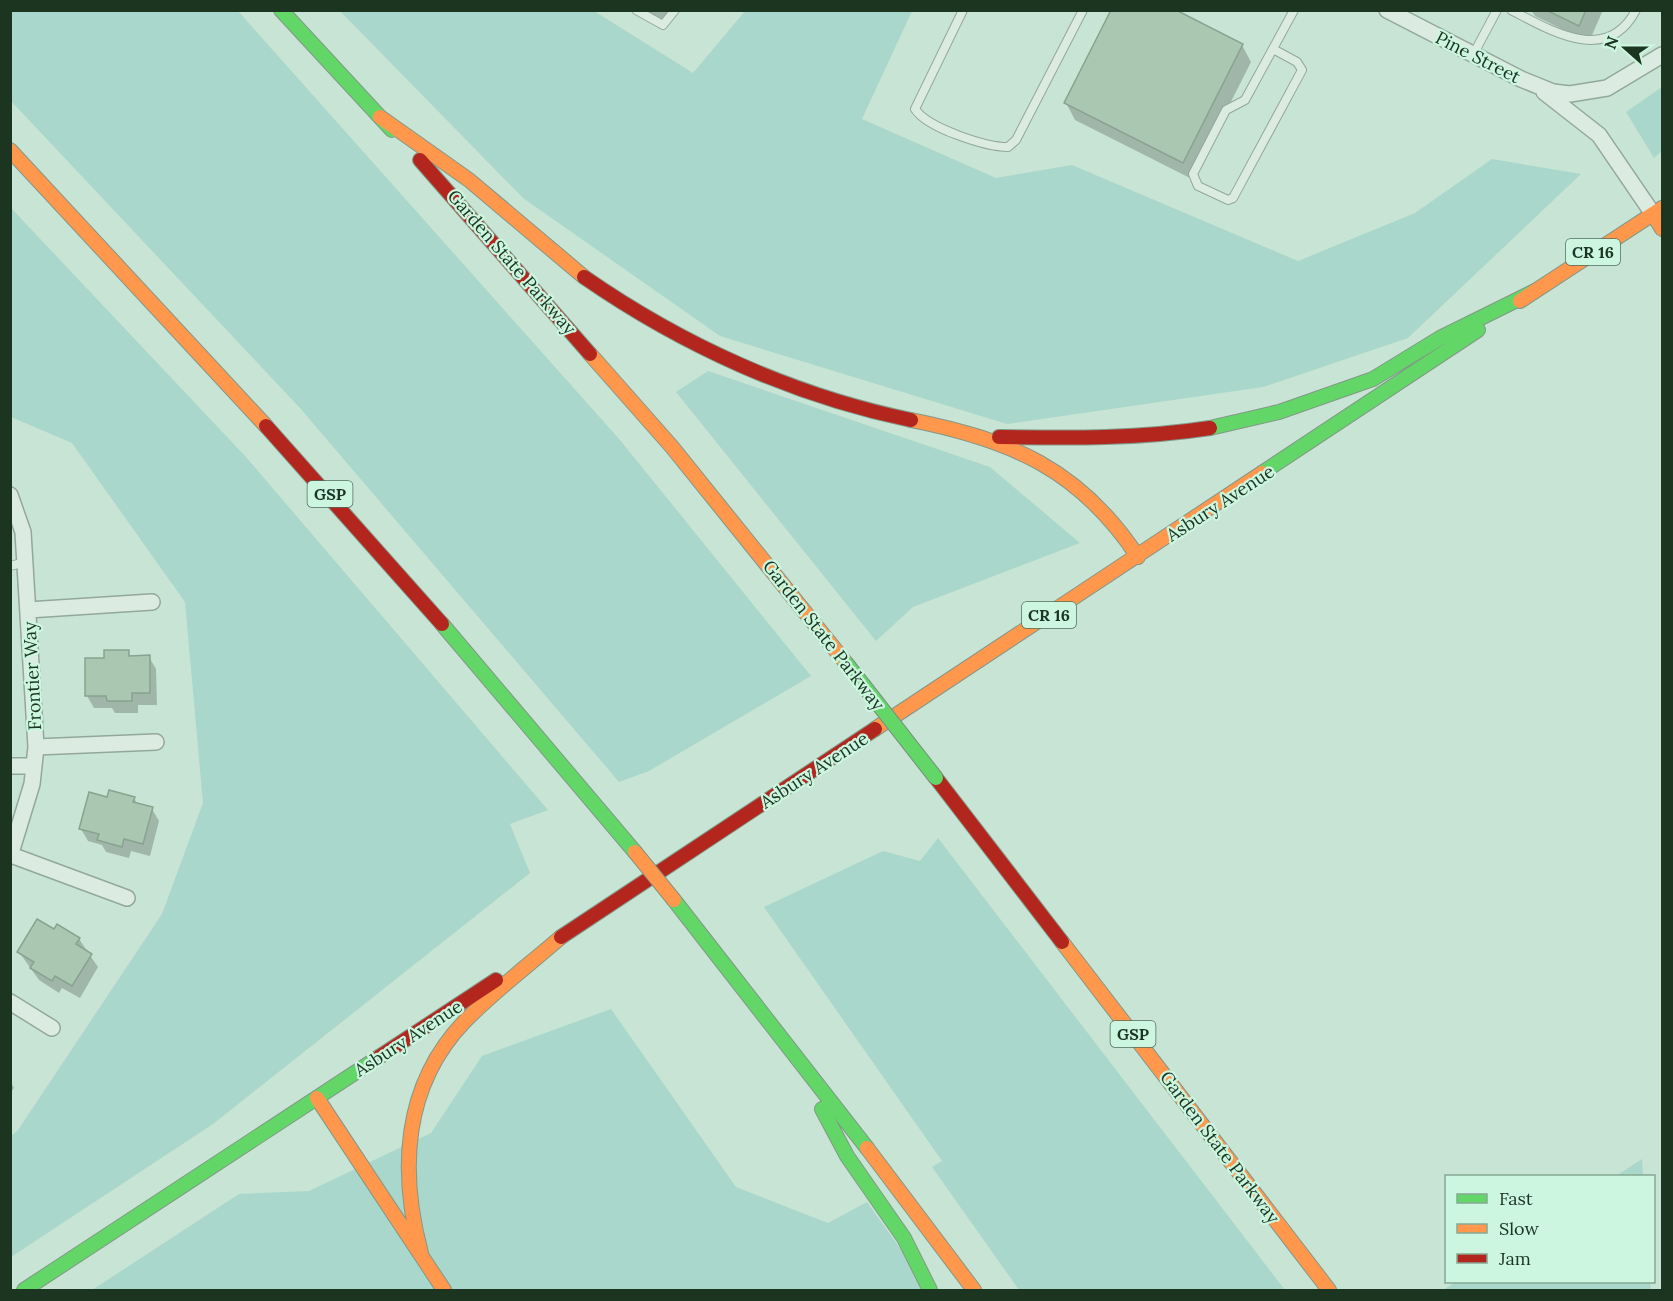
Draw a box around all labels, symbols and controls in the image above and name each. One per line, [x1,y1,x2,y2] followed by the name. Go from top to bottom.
[1595,18,1655,78] north arrow
[1432,26,1524,88] street label: Pine Street
[1599,33,1623,52] text: N
[443,185,582,340] street label: Garden State Parkway
[1566,239,1620,265] road number: CR 16
[1161,459,1279,547] street label: Asbury Avenue
[308,481,352,507] road number: GSP
[758,555,890,715] street label: Garden State Parkway
[1022,602,1076,628] road number: CR 16
[18,621,46,731] street label: Frontier Way
[755,726,873,814] street label: Asbury Avenue
[349,994,467,1082] street label: Asbury Avenue
[1110,1021,1156,1047] road number: GSP
[1155,1066,1285,1228] street label: Garden State Parkway
[1445,1175,1655,1283] legend
[1499,1187,1533,1210] text: Fast
[1499,1217,1539,1240] text: Slow
[1498,1247,1531,1270] text: Jam

